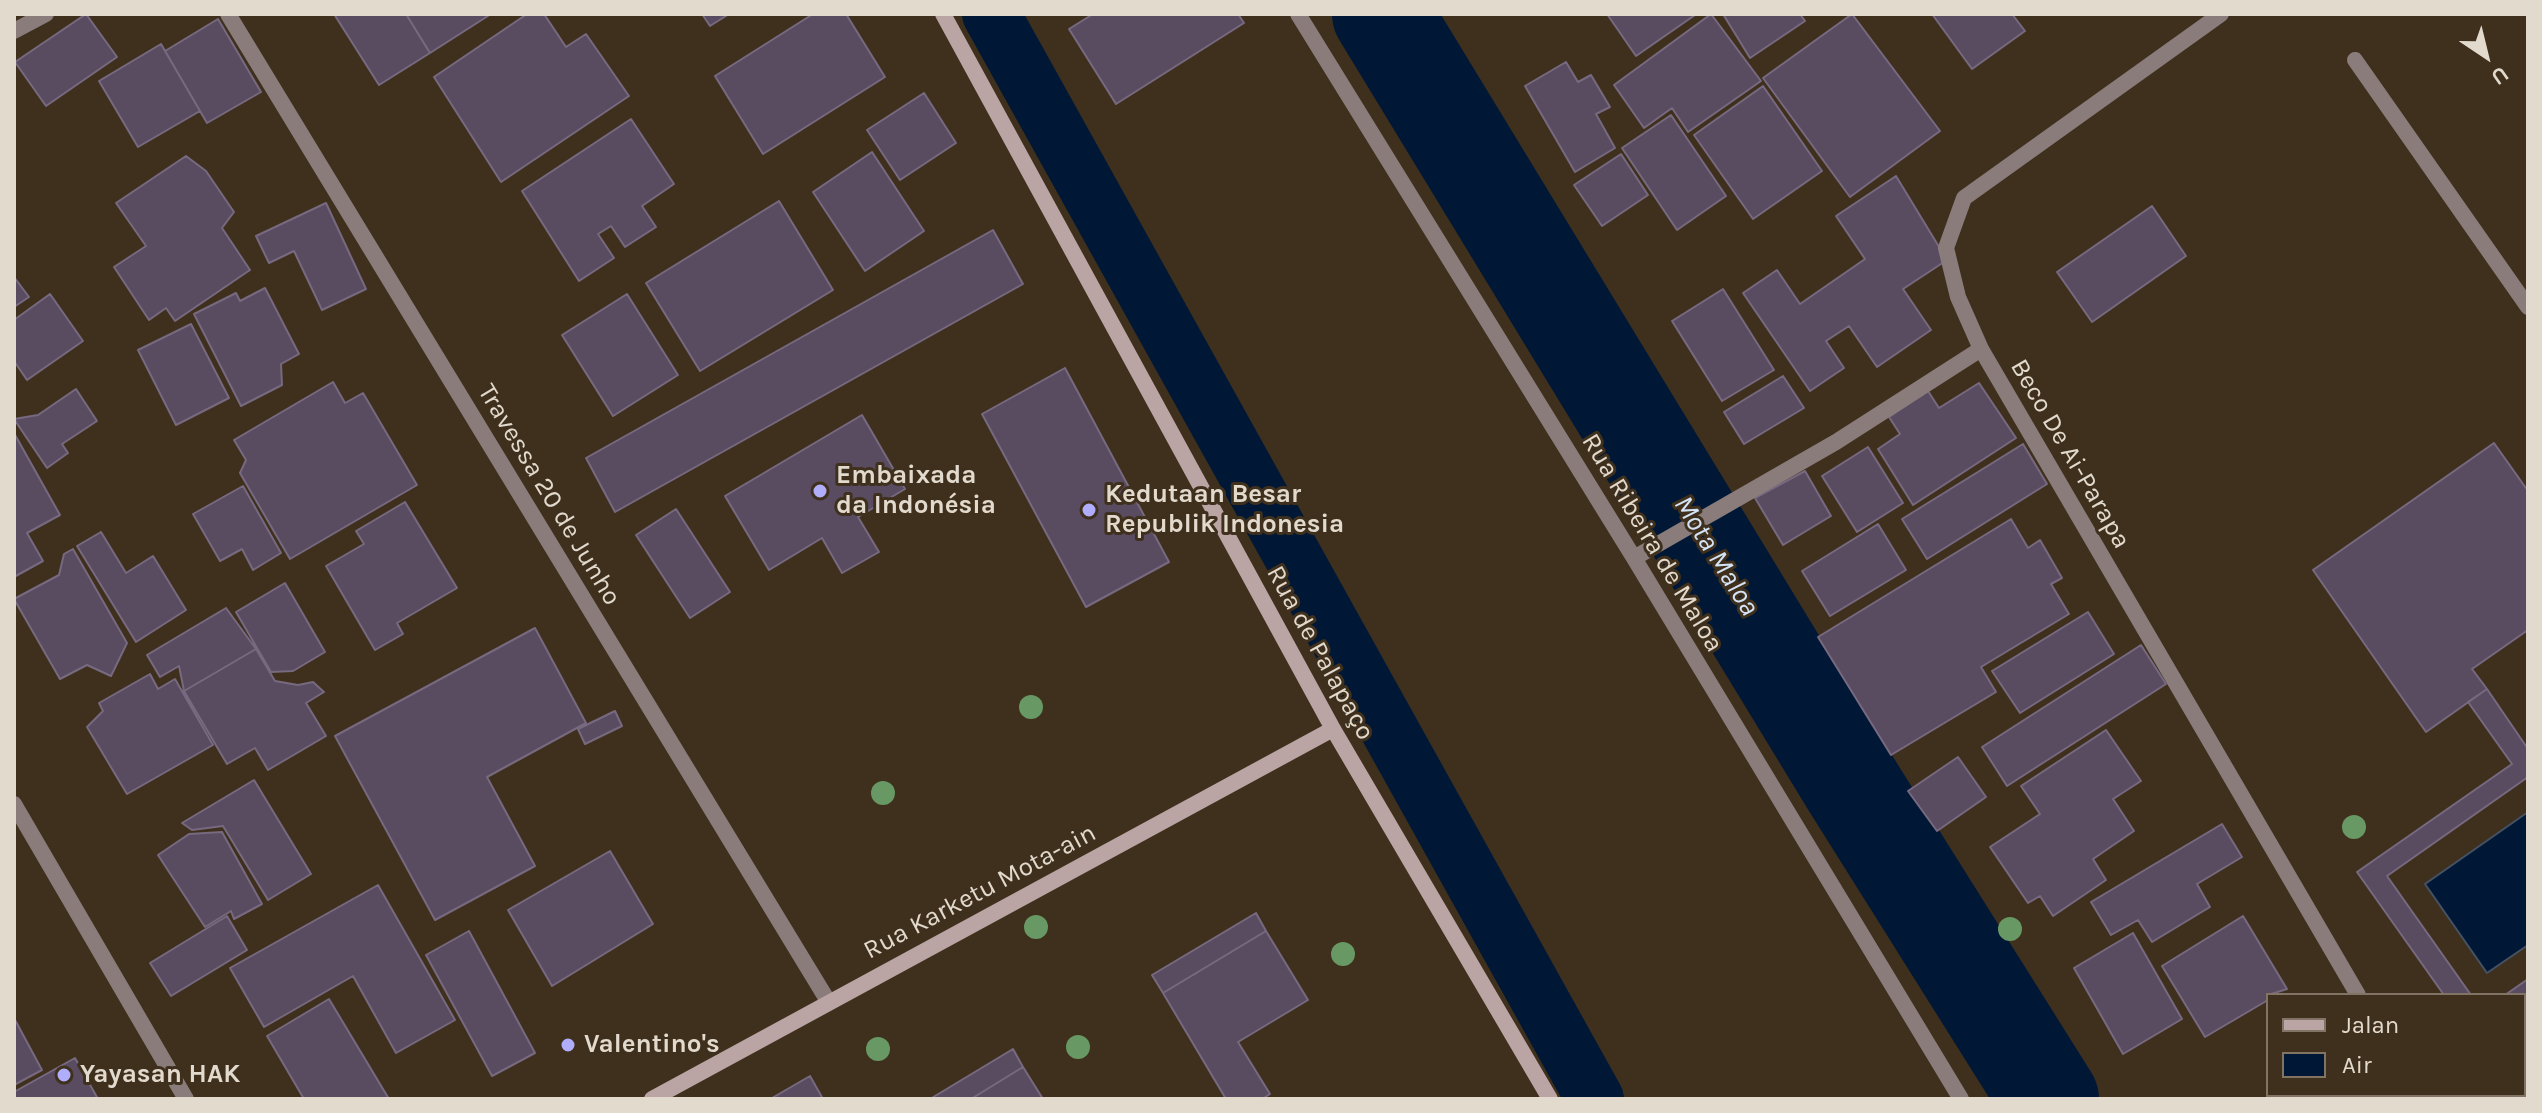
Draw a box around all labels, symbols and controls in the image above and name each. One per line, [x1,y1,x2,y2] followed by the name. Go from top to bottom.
[2446,16,2526,96] north arrow
[2486,61,2513,91] text: U
[2003,354,2137,554] street label: Beco De Ai-Parapa
[471,379,627,611] street label: Travessa 20 de Junho
[1574,428,1730,658] street label: Rua Ribeira de Maloa
[836,460,996,522] place label: Embaixada da Indonésia
[1105,479,1344,540] place label: Kedutaan Besar Republik Indonesia
[811,482,829,500] marker: Embaixada da Indonésia
[1666,490,1766,622] water label: Mota Maloa
[1080,501,1098,519] marker: Kedutaan Besar Republik Indonesia
[1259,560,1381,746] street label: Rua de Palapaço
[859,818,1101,966] street label: Rua Karketu Mota-ain
[2266,993,2526,1097] legend
[2342,1011,2399,1039] text: Jalan
[584,1029,720,1061] place label: Valentino's
[559,1036,577,1054] marker: Valentino's
[2342,1051,2372,1079] text: Air
[80,1059,240,1091] place label: Yayasan HAK
[55,1066,73,1084] marker: Yayasan HAK

